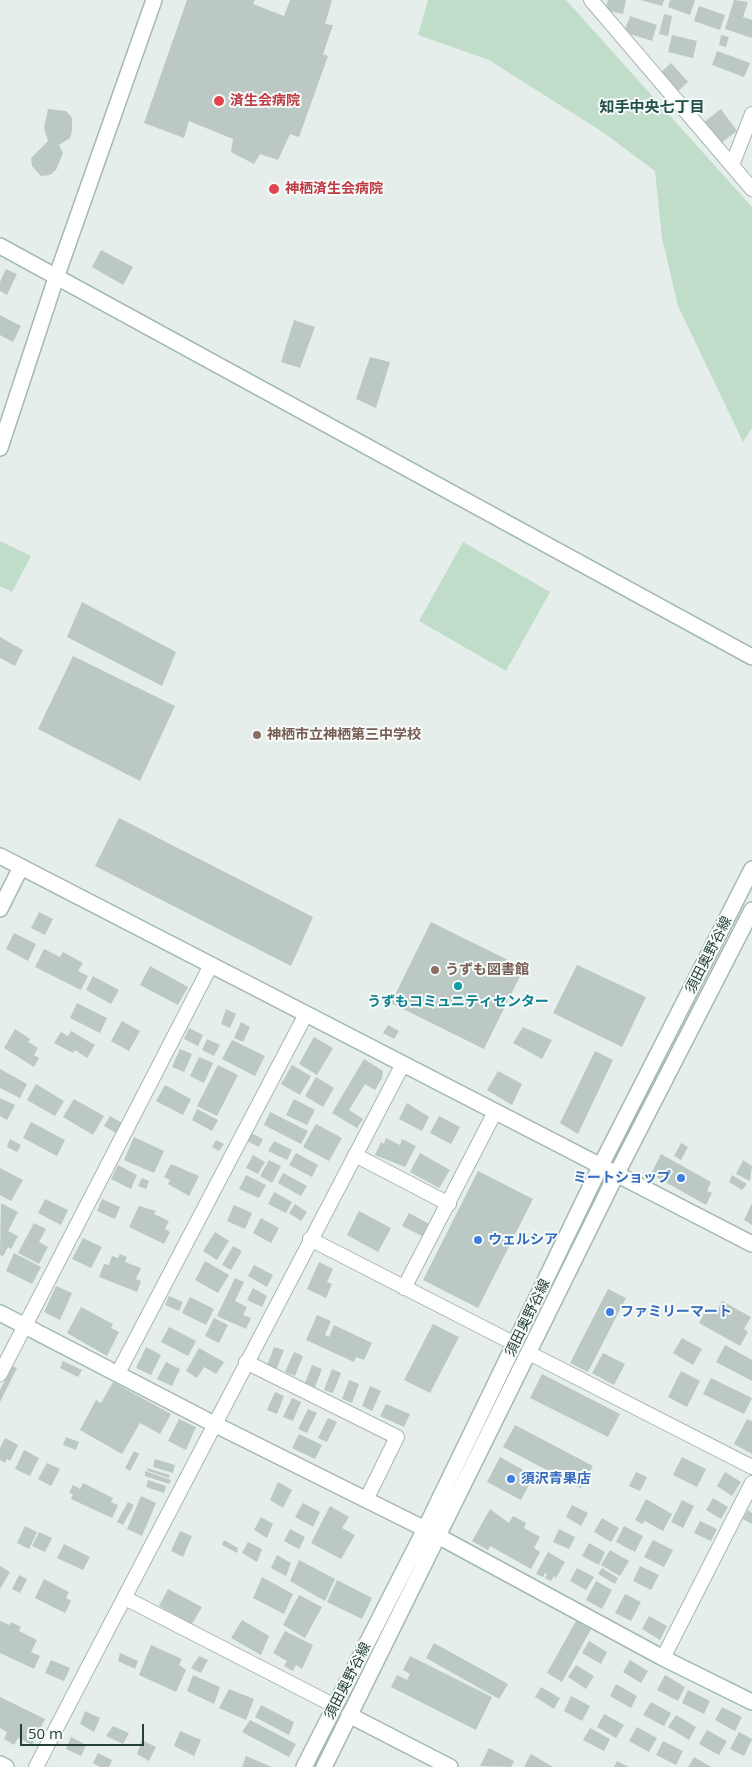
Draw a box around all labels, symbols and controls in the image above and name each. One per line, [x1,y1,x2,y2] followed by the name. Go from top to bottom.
[230,93,300,109] place label: 済生会病院
[212,94,226,108] marker: 済生会病院
[600,99,704,117] district label: 知手中央七丁目
[285,181,383,197] place label: 神栖済生会病院
[267,182,281,196] marker: 神栖済生会病院
[267,727,421,743] place label: 神栖市立神栖第三中学校
[251,729,263,741] marker: 神栖市立神栖第三中学校
[682,914,736,996] street label: 須田奥野谷線
[445,962,529,978] place label: うずも図書館
[429,964,441,976] marker: うずも図書館
[452,980,464,992] marker: うずもコミュニティセンター
[367,994,549,1010] place label: うずもコミュニティセンター
[573,1170,671,1186] place label: ミートショップ
[675,1172,687,1184] marker: ミートショップ
[488,1232,558,1248] place label: ウェルシア
[472,1234,484,1246] marker: ウェルシア
[502,1277,554,1359] street label: 須田奥野谷線
[620,1304,732,1320] place label: ファミリーマート
[604,1306,616,1318] marker: ファミリーマート
[521,1471,591,1487] place label: 須沢青果店
[505,1473,517,1485] marker: 須沢青果店
[321,1640,375,1722] street label: 須田奥野谷線
[22,1714,146,1746] scale bar
[28,1723,63,1743] text: 50 m

